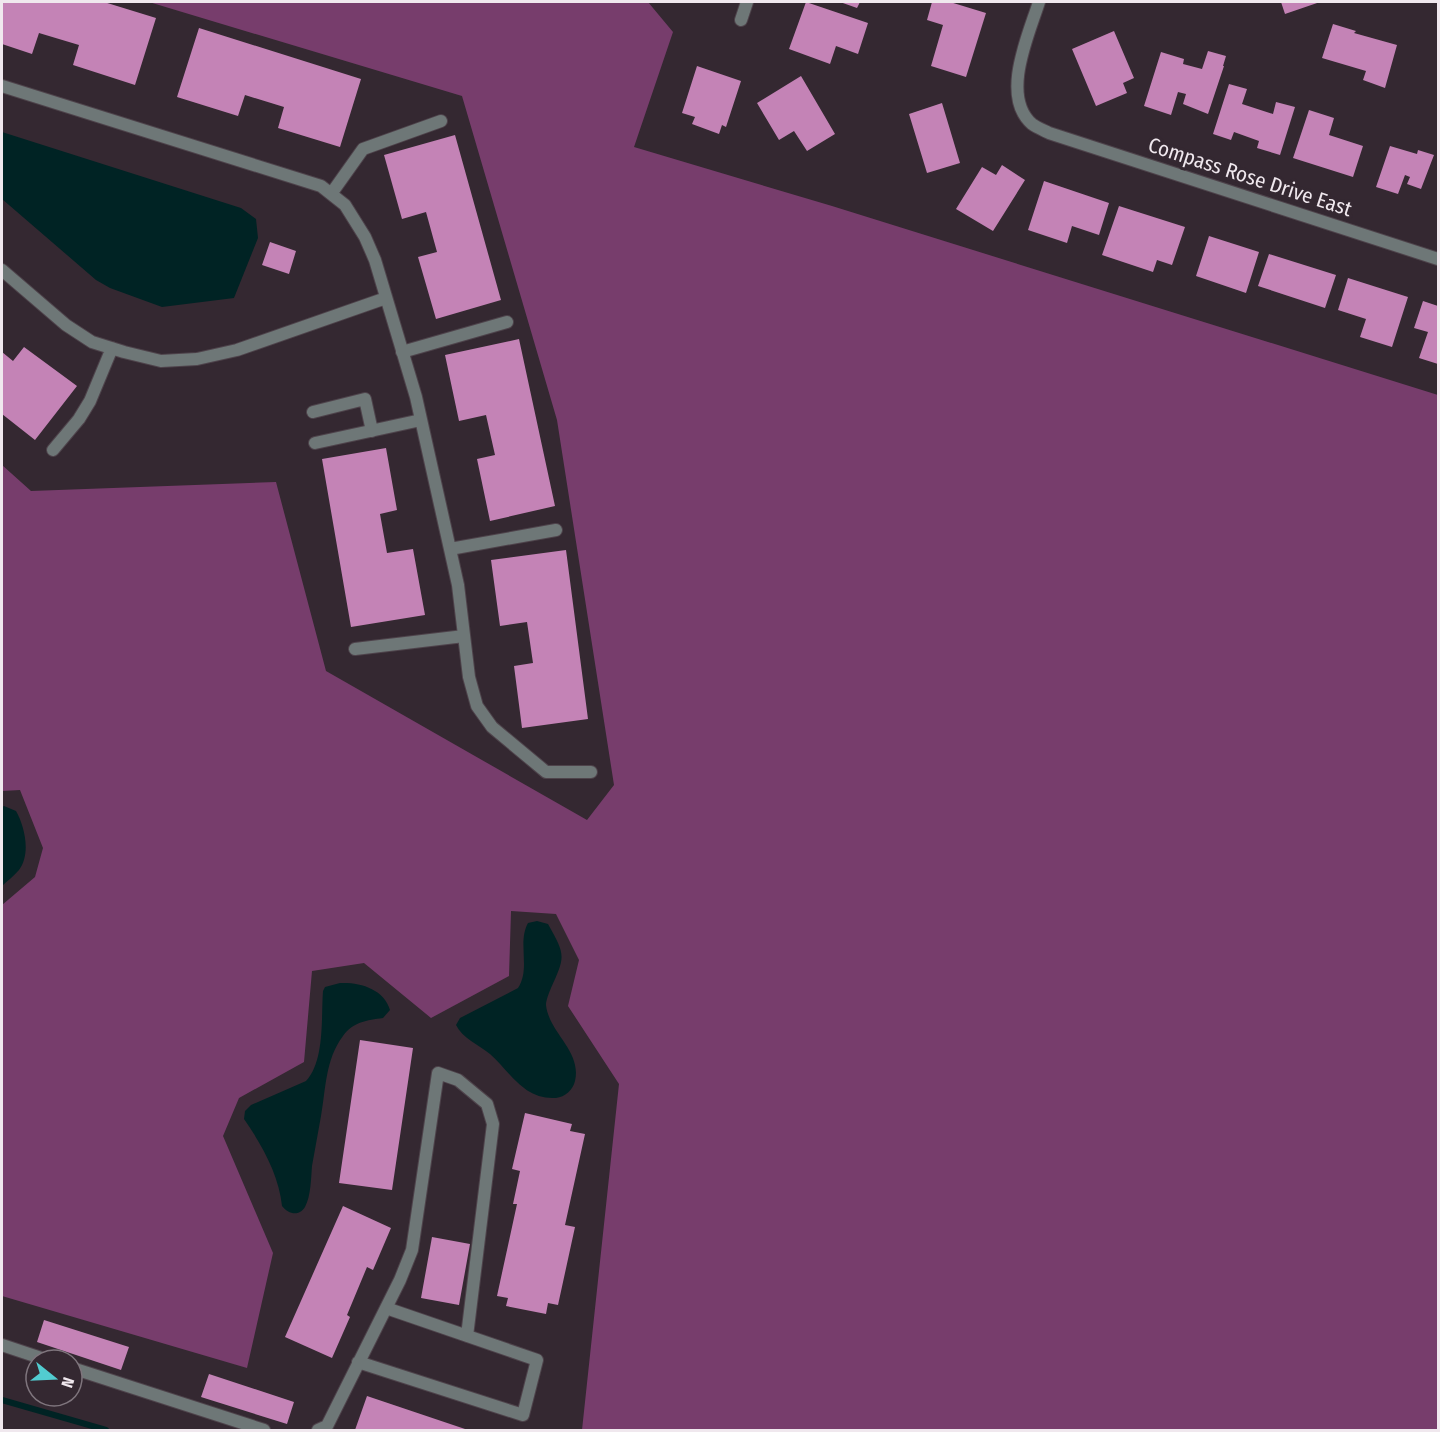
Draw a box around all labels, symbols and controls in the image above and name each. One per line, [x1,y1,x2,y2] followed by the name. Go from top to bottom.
[1145,132,1355,222] street label: Compass Rose Drive East
[24,1348,84,1408] north arrow
[57,1375,78,1390] text: N

